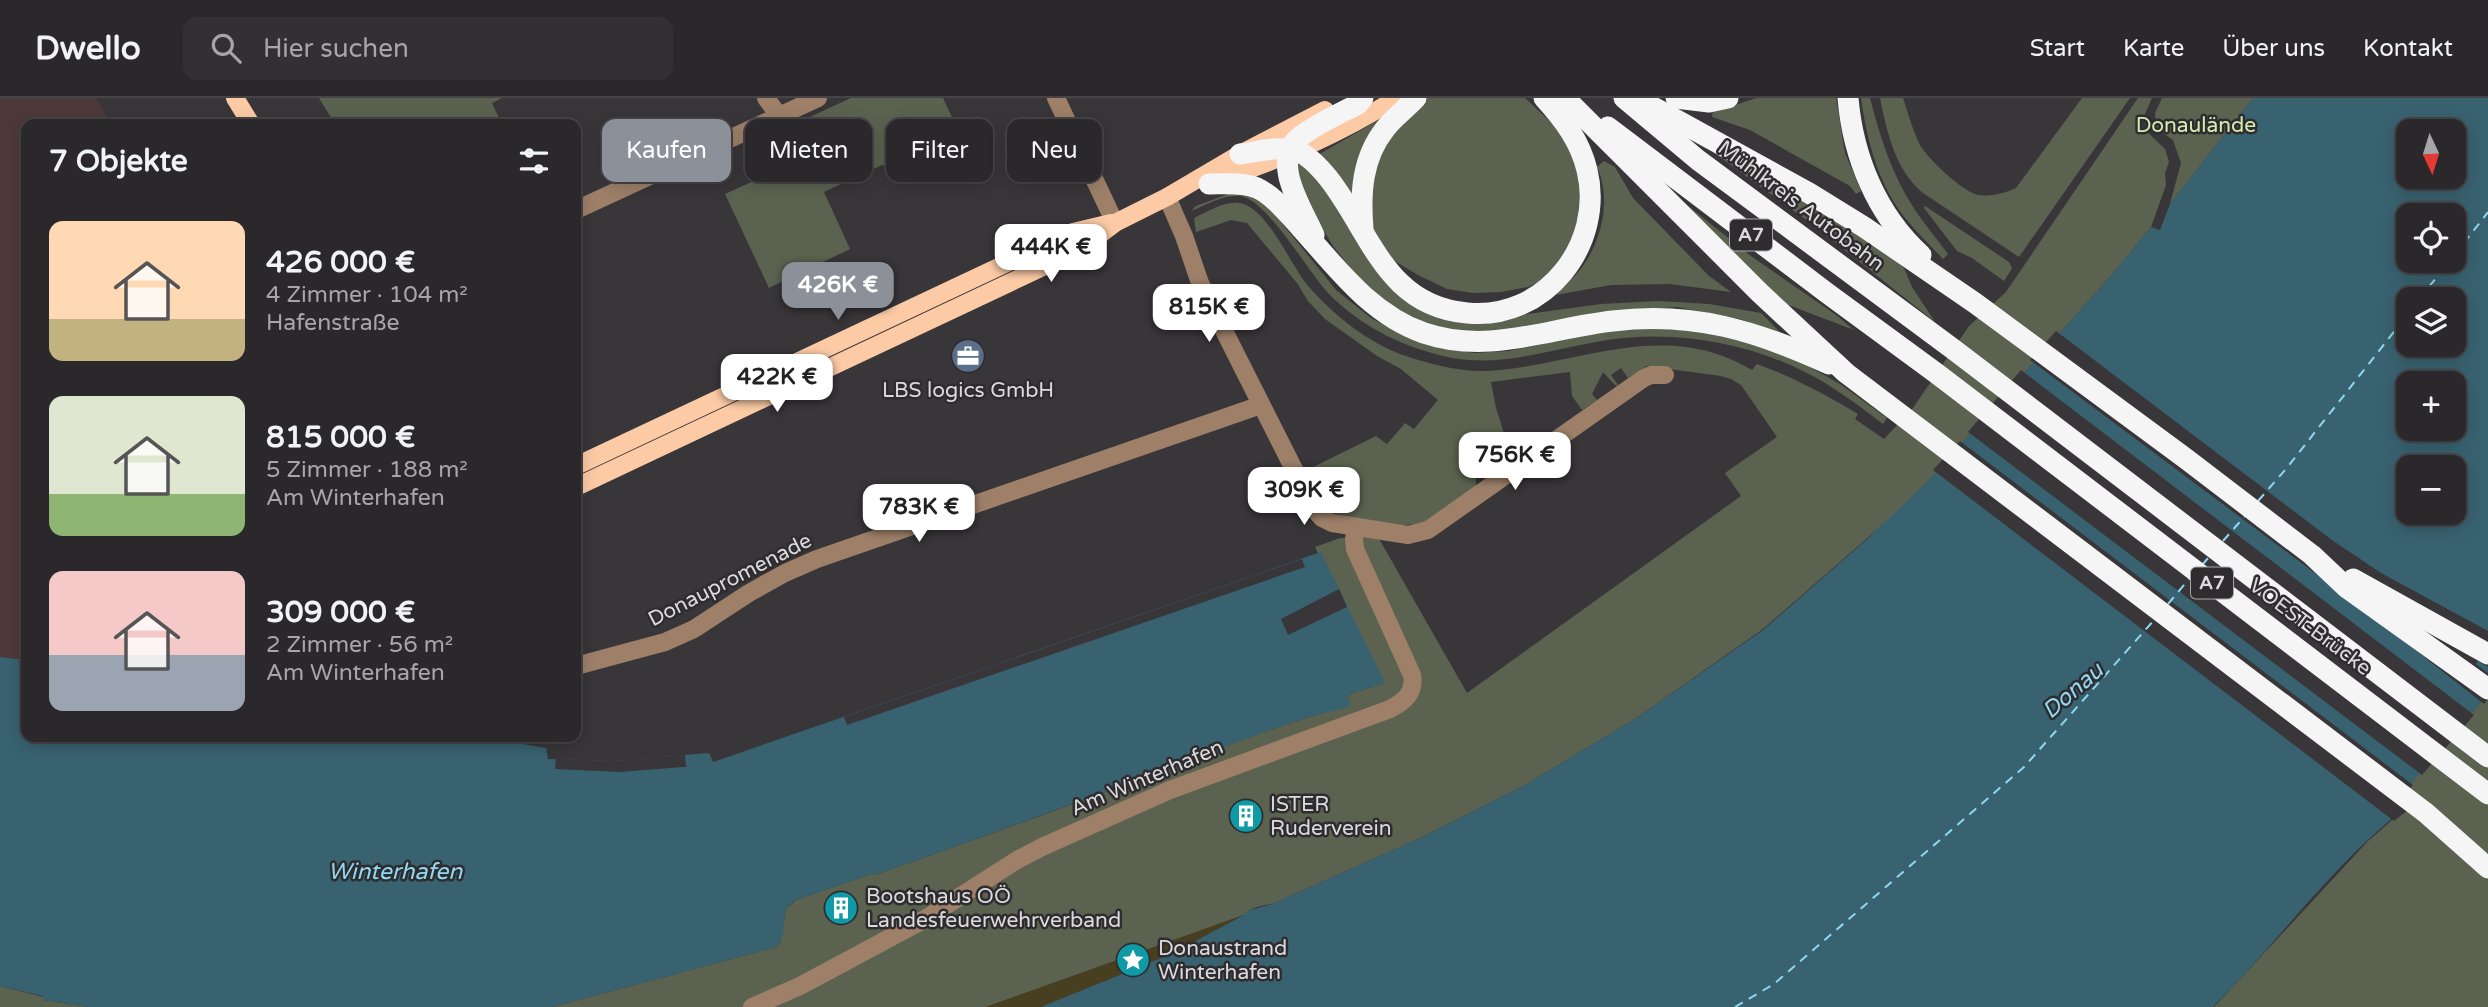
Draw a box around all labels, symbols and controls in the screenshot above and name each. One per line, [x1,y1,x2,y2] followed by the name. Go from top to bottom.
[183,17,673,80] search box
[35,29,141,68] text: Dwello
[207,29,245,67] icon: search
[263,33,409,64] text: Hier suchen
[2030,34,2085,63] text: Start
[2123,34,2184,63] text: Karte
[2222,34,2325,63] text: Über uns
[2363,34,2453,63] text: Kontakt
[2136,113,2256,138] park label: Donaulände
[602,119,731,182] chip: Kaufen
[745,119,872,182] chip: Mieten
[886,119,993,182] chip: Filter
[1007,119,1102,182] chip: Neu
[2396,119,2466,189] north arrow
[2396,119,2466,525] map controls
[1713,135,1889,277] street label: Mühlkreis Autobahn
[515,142,553,180] icon: filters
[49,143,188,180] text: 7 Objekte
[2396,203,2466,273] button: locate
[1730,220,1772,251] road number: A7
[994,225,1108,284] pin: 444K €
[1011,233,1091,261] text: 444K €
[266,244,415,281] text: 426 000 €
[105,249,189,333] icon: home
[781,262,895,322] pin: 426K €
[798,271,878,299] text: 426K €
[266,281,468,309] text: 4 Zimmer · 104 m²
[1152,285,1266,344] pin: 815K €
[2396,287,2466,357] button: layers
[1169,293,1249,321] text: 815K €
[266,309,400,337] text: Hafenstraße
[949,337,987,375] office icon: LBS logics GmbH
[720,354,834,414] pin: 422K €
[737,363,817,391] text: 422K €
[2396,371,2466,441] button: +
[882,378,1054,403] place label: LBS logics GmbH
[266,419,415,456] text: 815 000 €
[105,424,189,508] icon: home
[1458,432,1572,492] pin: 756K €
[1475,441,1555,469] text: 756K €
[2396,455,2466,525] button: −
[266,456,468,484] text: 5 Zimmer · 188 m²
[1247,468,1361,527] pin: 309K €
[1264,476,1344,504] text: 309K €
[266,484,445,512] text: Am Winterhafen
[862,484,976,544] pin: 783K €
[879,493,959,521] text: 783K €
[644,528,816,632] street label: Donaupromenade
[2191,568,2233,598] road number: A7
[2244,573,2376,681] street label: VOEST-Brücke
[266,594,415,631] text: 309 000 €
[105,599,189,683] icon: home
[266,631,453,659] text: 2 Zimmer · 56 m²
[2037,656,2110,725] water label: Donau
[266,659,445,687] text: Am Winterhafen
[1067,735,1227,821] street label: Am Winterhafen
[1270,792,1391,841] place label: ISTER Ruderverein
[1227,797,1265,835] building icon: ISTER Ruderverein
[328,858,463,886] water label: Winterhafen
[866,884,1121,933] place label: Bootshaus OÖ Landesfeuerwehrverband
[822,889,860,927] building icon: Bootshaus OÖ Landesfeuerwehrverband
[1158,936,1287,985] place label: Donaustrand Winterhafen
[1114,941,1152,979] place icon: Donaustrand Winterhafen

